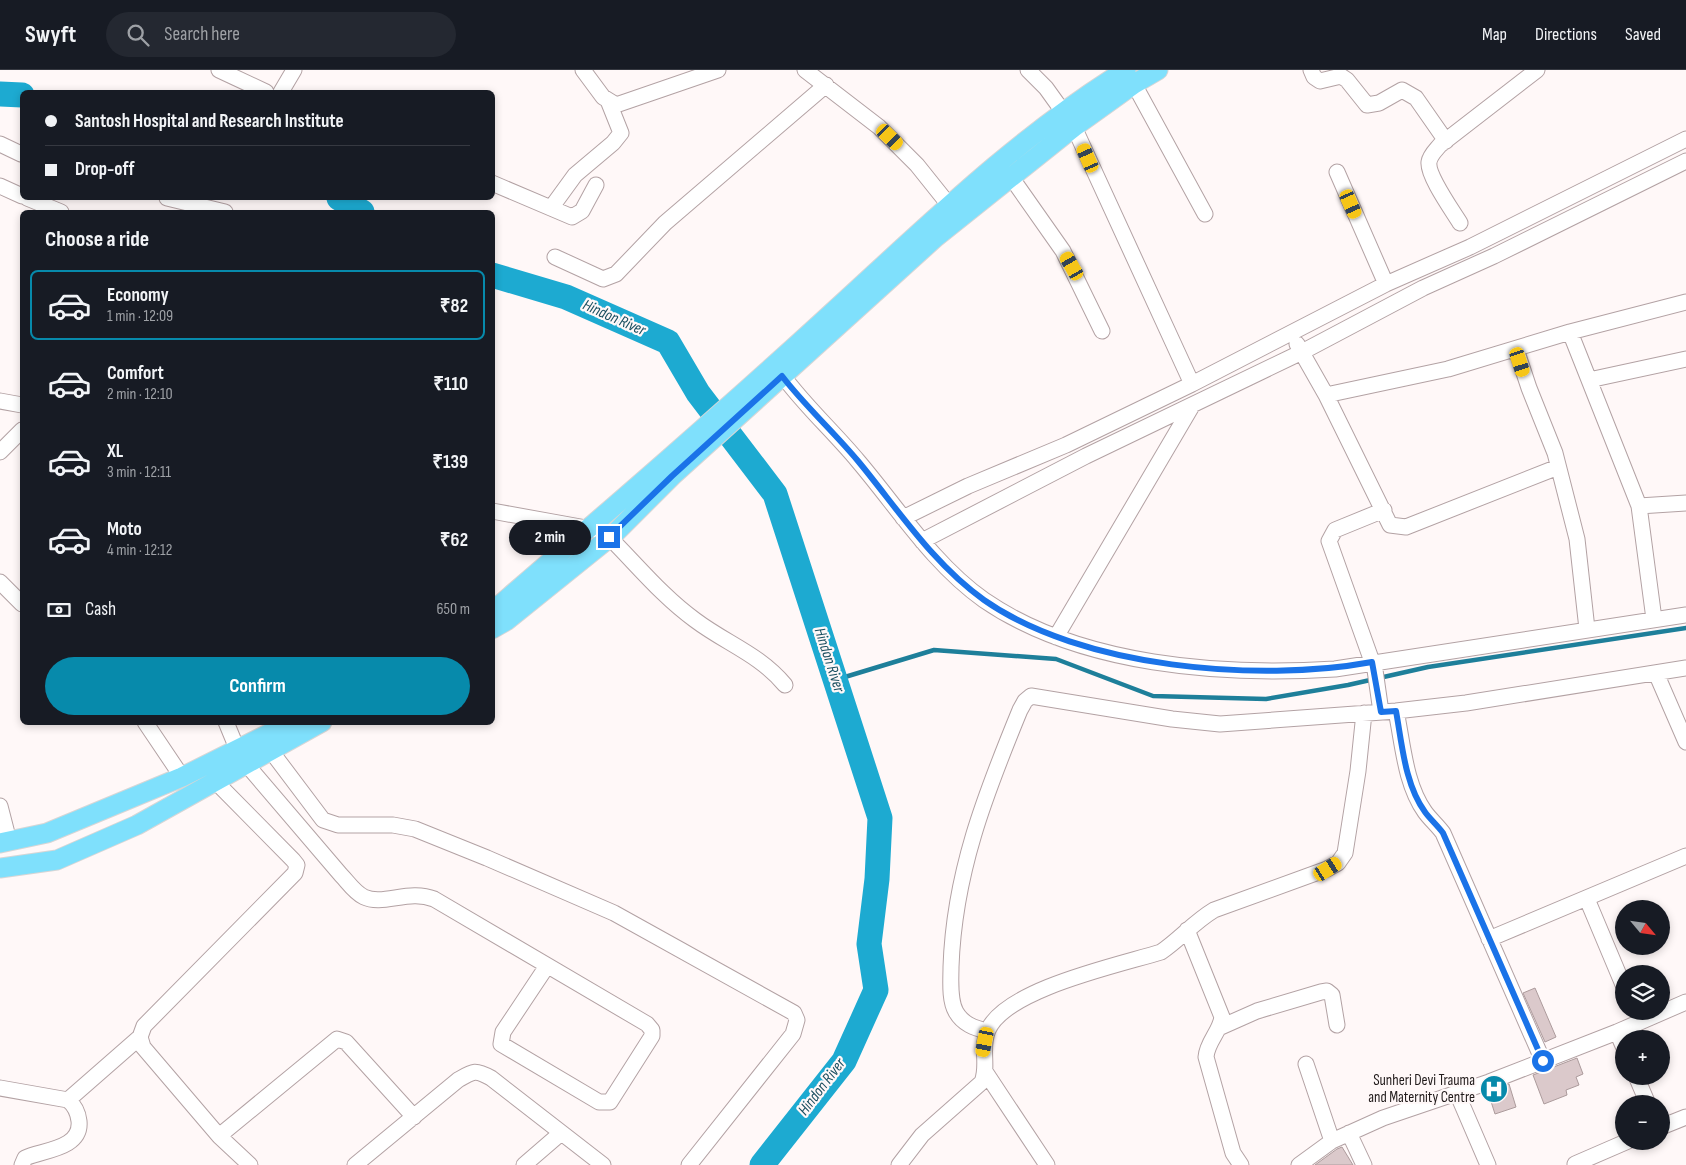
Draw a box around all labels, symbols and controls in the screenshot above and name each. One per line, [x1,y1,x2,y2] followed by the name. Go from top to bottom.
[106,12,456,57] search box
[25,20,76,49] text: Swyft
[124,21,152,49] icon: search
[164,23,240,46] text: Search here
[1482,24,1507,45] text: Map
[1535,24,1597,45] text: Directions
[1625,24,1661,45] text: Saved
[75,110,344,133] text: Santosh Hospital and Research Institute
[873,121,906,153] car
[1075,141,1100,175] car
[75,158,135,181] text: Drop-off
[1338,187,1363,221] car
[45,226,149,253] text: Choose a ride
[1058,249,1085,283] car
[47,283,92,328] icon: car
[107,284,169,307] text: Economy
[440,295,468,318] text: ₹82
[580,296,649,340] water label: Hindon River
[107,307,173,326] text: 1 min · 12:09
[1508,345,1531,379] car
[47,361,92,406] icon: car
[107,362,164,385] text: Comfort
[433,373,468,396] text: ₹110
[107,385,173,404] text: 2 min · 12:10
[47,439,92,484] icon: car
[107,440,123,463] text: XL
[432,451,468,474] text: ₹139
[107,463,171,482] text: 3 min · 12:11
[47,517,92,562] icon: car
[107,518,142,541] text: Moto
[509,520,592,554] callout: 2 min
[598,526,620,548] route end
[535,528,565,547] text: 2 min
[440,529,468,552] text: ₹62
[107,541,172,560] text: 4 min · 12:12
[45,596,73,624] icon: cash
[85,598,116,621] text: Cash
[437,600,470,619] text: 650 m
[810,625,848,695] water label: Hindon River
[45,657,470,715] button: Confirm
[1311,855,1344,883] car
[1615,900,1670,955] north arrow
[1615,900,1670,1150] map controls
[1615,965,1670,1020] button: layers
[974,1026,995,1058] car
[1615,1030,1670,1085] button: +
[1532,1050,1554,1072] route start
[794,1054,850,1119] water label: Hindon River
[1368,1071,1475,1107] place label: Sunheri Devi Trauma and Maternity Centre
[1479,1074,1509,1104] hospital icon: Sunheri Devi Trauma and Maternity Centre
[1615,1095,1670,1150] button: −

